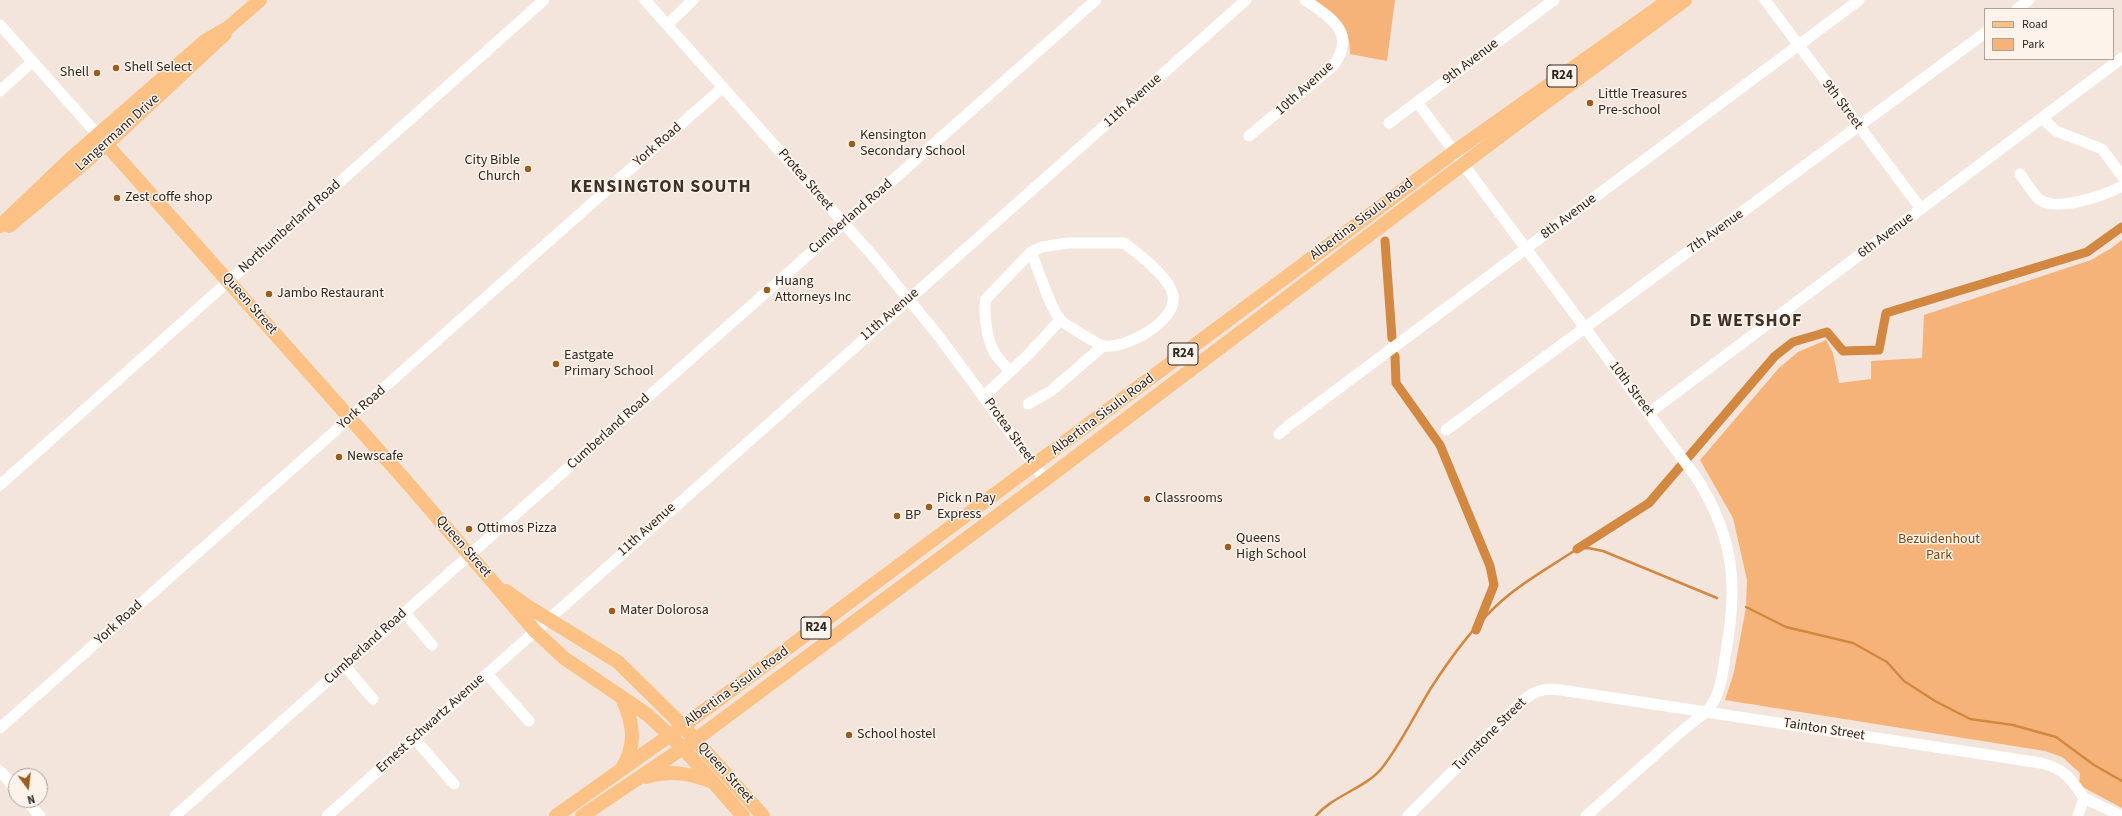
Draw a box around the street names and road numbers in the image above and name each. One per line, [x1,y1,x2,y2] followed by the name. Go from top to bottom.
[1440,36,1502,88] street label: 9th Avenue
[1273,59,1337,119] street label: 10th Avenue
[1547,65,1577,87] road number: R24
[1101,71,1165,131] street label: 11th Avenue
[1818,77,1866,133] street label: 9th Street
[73,91,163,175] street label: Langermann Drive
[630,120,686,170] street label: York Road
[774,146,836,214] street label: Protea Street
[806,176,896,258] street label: Cumberland Road
[1307,176,1417,264] street label: Albertina Sisulu Road
[236,177,344,277] street label: Northumberland Road
[1538,191,1600,243] street label: 8th Avenue
[1685,206,1747,258] street label: 7th Avenue
[1855,210,1917,262] street label: 6th Avenue
[218,270,280,338] street label: Queen Street
[857,285,923,345] street label: 11th Avenue
[1168,343,1198,365] road number: R24
[1605,358,1657,420] street label: 10th Street
[1048,371,1158,459] street label: Albertina Sisulu Road
[334,383,390,433] street label: York Road
[564,390,654,474] street label: Cumberland Road
[980,395,1038,467] street label: Protea Street
[615,500,679,560] street label: 11th Avenue
[432,513,494,581] street label: Queen Street
[92,597,146,649] street label: York Road
[321,605,411,689] street label: Cumberland Road
[801,617,831,639] road number: R24
[682,644,792,730] street label: Albertina Sisulu Road
[373,671,489,777] street label: Ernest Schwartz Avenue
[1450,695,1530,775] street label: Turnstone Street
[1782,715,1866,745] street label: Tainton Street
[693,739,757,807] street label: Queen Street

